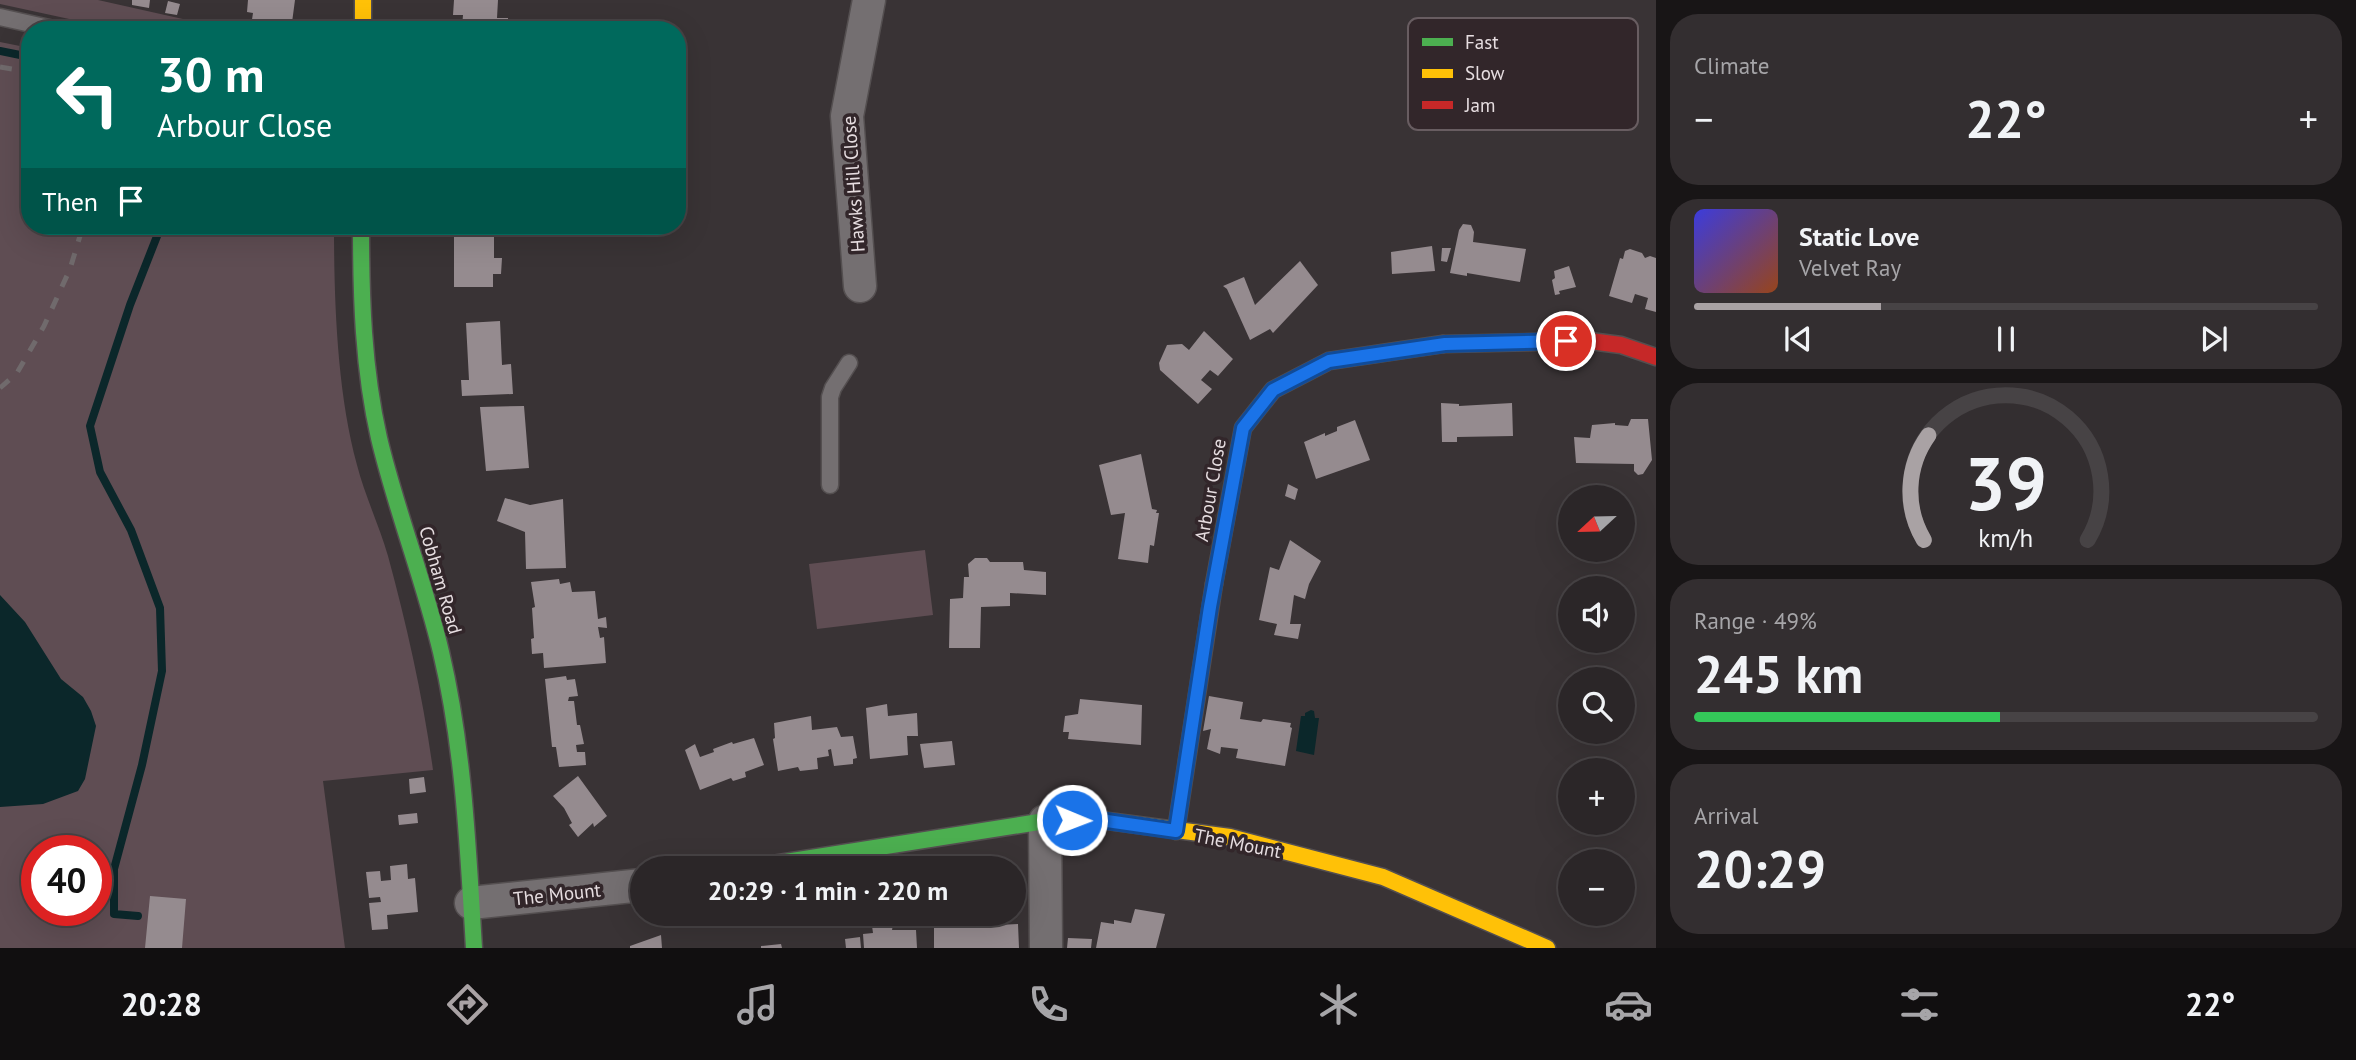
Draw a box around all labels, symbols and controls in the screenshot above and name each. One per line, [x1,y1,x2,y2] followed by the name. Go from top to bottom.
[1408,18,1638,130] legend
[1465,30,1499,54] text: Fast
[157,42,264,106] text: 30 m
[42,49,133,140] icon: left
[1694,51,1769,80] text: Climate
[1465,61,1505,85] text: Slow
[1965,85,2047,152] text: 22°
[1464,93,1495,117] text: Jam
[1694,94,1713,143] text: −
[2299,94,2318,143] text: +
[157,104,332,146] text: Arbour Close
[836,115,870,253] street label: Hawks Hill Close
[112,182,150,220] icon: arrive
[42,185,98,218] text: Then
[1799,220,1920,253] text: Static Love
[1799,253,1901,282] text: Velvet Ray
[1536,311,1596,371] pin
[1779,320,1817,358] icon: previous
[1987,320,2025,358] icon: pause
[2195,320,2233,358] icon: next
[1547,322,1585,360] icon: arrive
[1965,436,2047,530] text: 39
[1189,437,1231,543] street label: Arbour Close
[1558,485,1634,562] north arrow
[1558,485,1635,926] map controls
[1979,522,2033,554] text: km/h
[414,523,468,637] street label: Cobham Road
[1558,576,1635,653] button: sound
[1694,606,1817,635] text: Range · 49%
[1694,640,1863,707] text: 245 km
[1558,667,1635,744] button: search
[1558,758,1635,835] button: +
[1035,783,1109,857] position arrow
[1694,801,1758,830] text: Arrival
[1193,823,1284,863] street label: The Mount
[21,835,112,926] speed limit sign: 40
[1694,835,1826,902] text: 20:29
[1558,849,1635,926] button: −
[708,874,948,907] text: 20:29 · 1 min · 220 m
[512,877,603,911] street label: The Mount
[443,980,492,1029] icon: directions
[733,980,782,1029] icon: music
[1024,980,1073,1029] icon: phone
[1314,980,1363,1029] icon: climate
[1604,980,1653,1029] icon: car
[1895,980,1944,1029] icon: filters
[121,983,202,1025] text: 20:28
[2185,983,2235,1025] text: 22°

